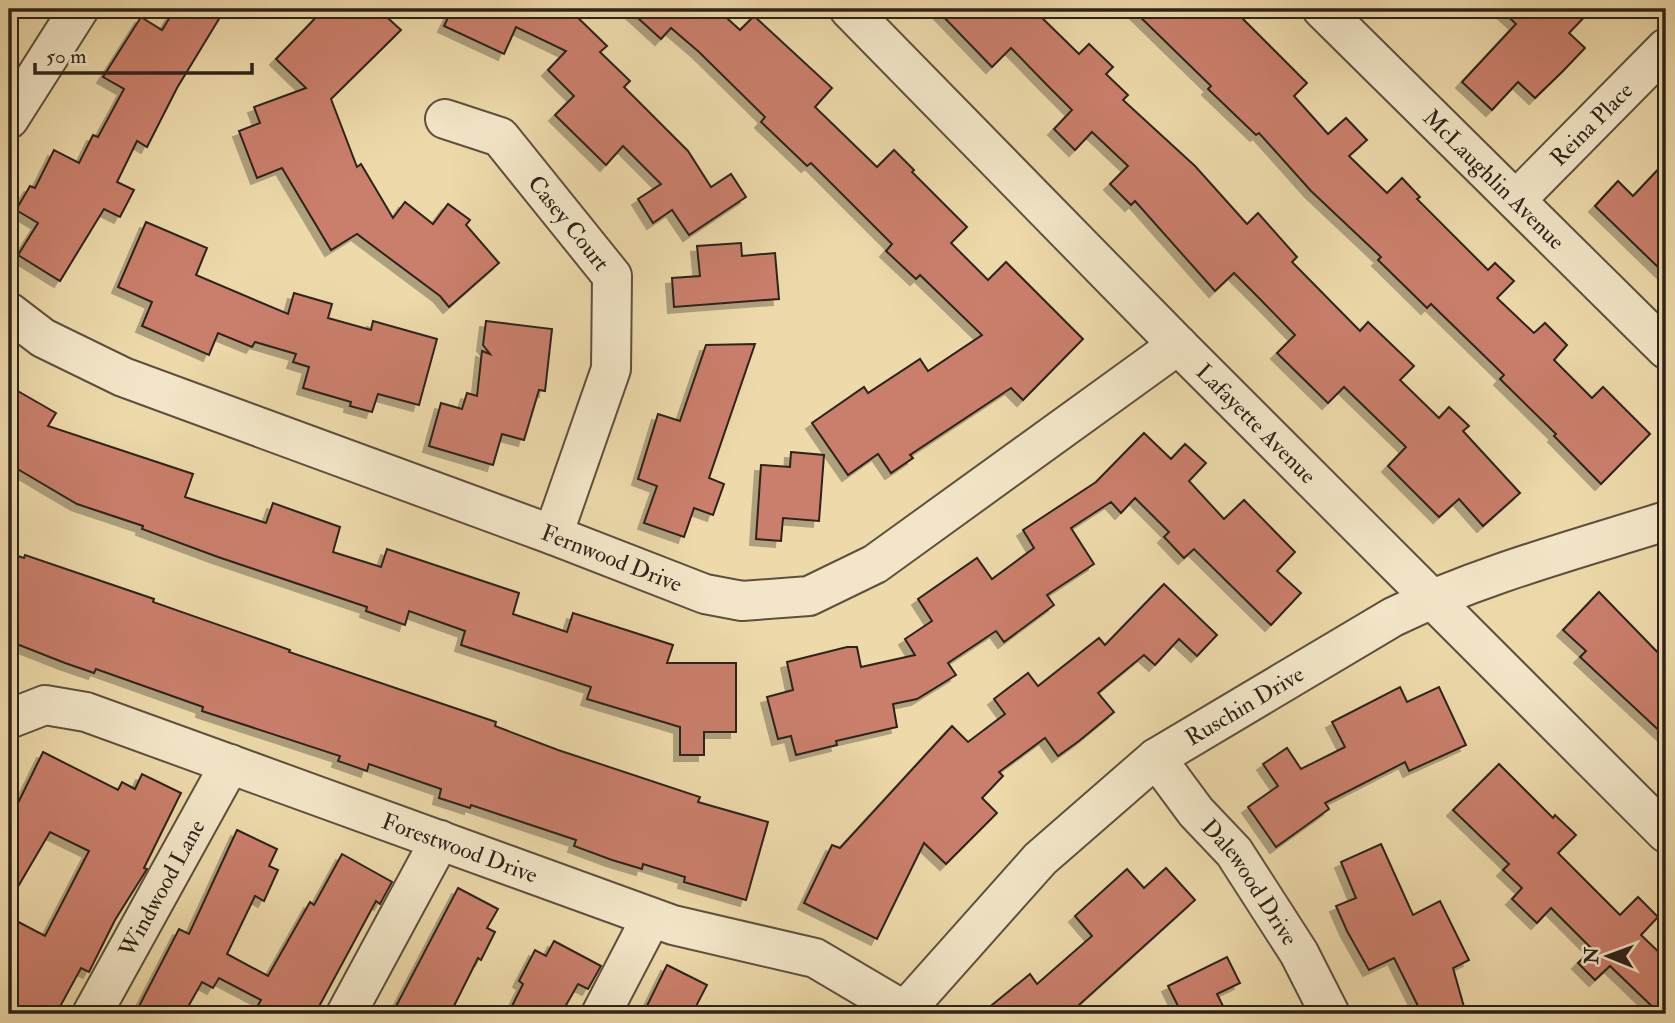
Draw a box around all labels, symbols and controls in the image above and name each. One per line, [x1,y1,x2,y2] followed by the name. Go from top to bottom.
[35,32,252,76] scale bar
[46,43,87,70] text: 50 m
[1544,76,1639,172] street label: Reina Place
[1417,103,1571,256] street label: McLaughlin Avenue
[521,169,616,277] street label: Casey Court
[1190,357,1323,490] street label: Lafayette Avenue
[537,518,687,599] street label: Fernwood Drive
[1180,659,1309,752] street label: Ruschin Drive
[378,807,542,890] street label: Forestwood Drive
[1195,813,1304,951] street label: Dalewood Drive
[112,814,212,963] street label: Windwood Lane
[1574,922,1644,992] north arrow
[1580,946,1604,965] text: N

